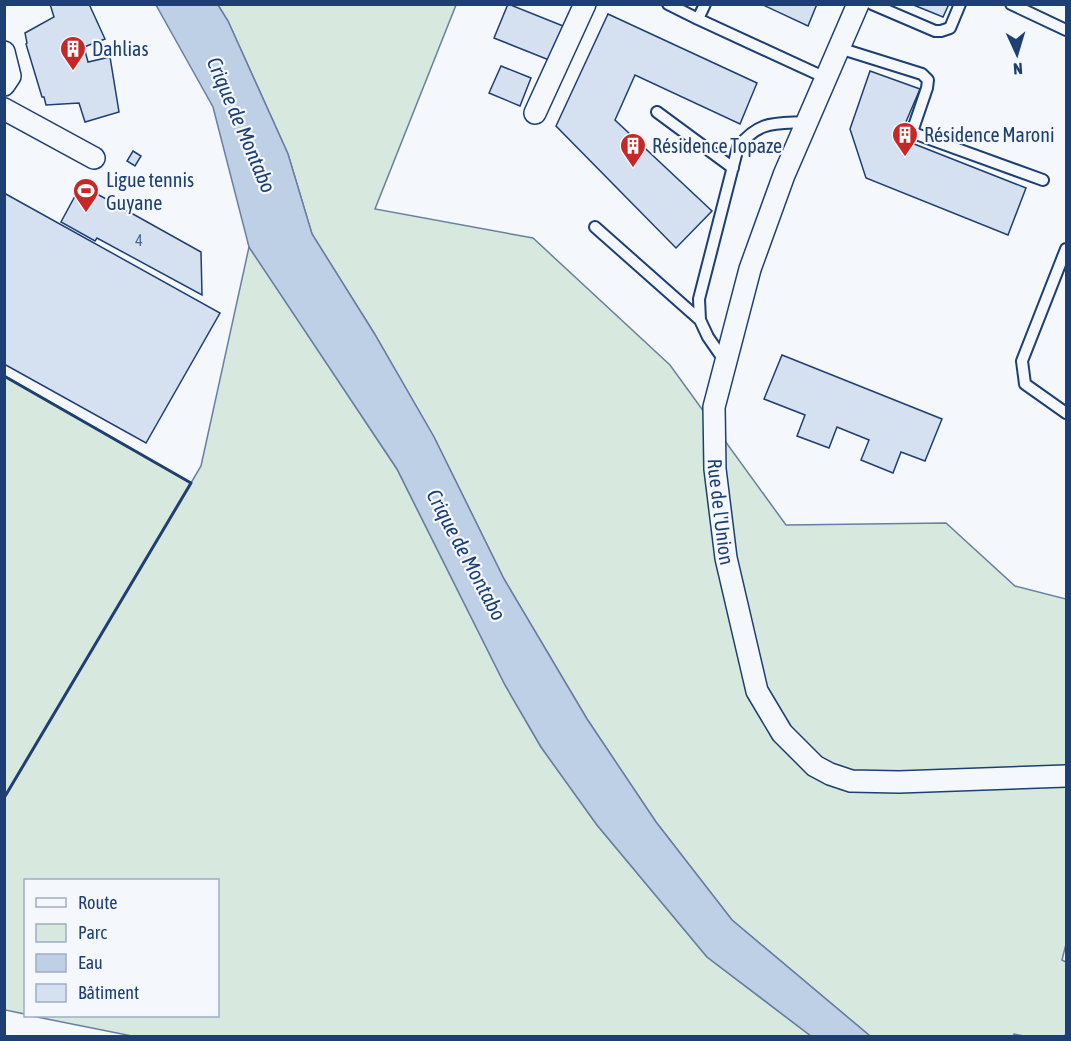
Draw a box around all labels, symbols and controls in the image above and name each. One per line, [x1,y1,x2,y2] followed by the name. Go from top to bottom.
[987,24,1047,84] north arrow
[58,34,88,72] building icon: Dahlias
[92,37,148,60] place label: Dahlias
[203,53,281,196] water label: Crique de Montabo
[1013,60,1023,78] text: N
[890,120,920,158] building icon: Résidence Maroni
[924,123,1055,146] place label: Résidence Maroni
[618,131,648,169] building icon: Résidence Topaze
[652,134,782,157] place label: Résidence Topaze
[106,168,194,214] place label: Ligue tennis Guyane
[71,176,101,214] sports icon: Ligue tennis Guyane
[135,231,143,249] house number: 4
[704,459,739,567] street label: Rue de l'Union
[422,485,512,624] water label: Crique de Montabo
[24,879,219,1017] legend
[78,892,117,913] text: Route
[78,922,107,943] text: Parc
[78,952,103,973] text: Eau
[78,982,139,1003] text: Bâtiment

